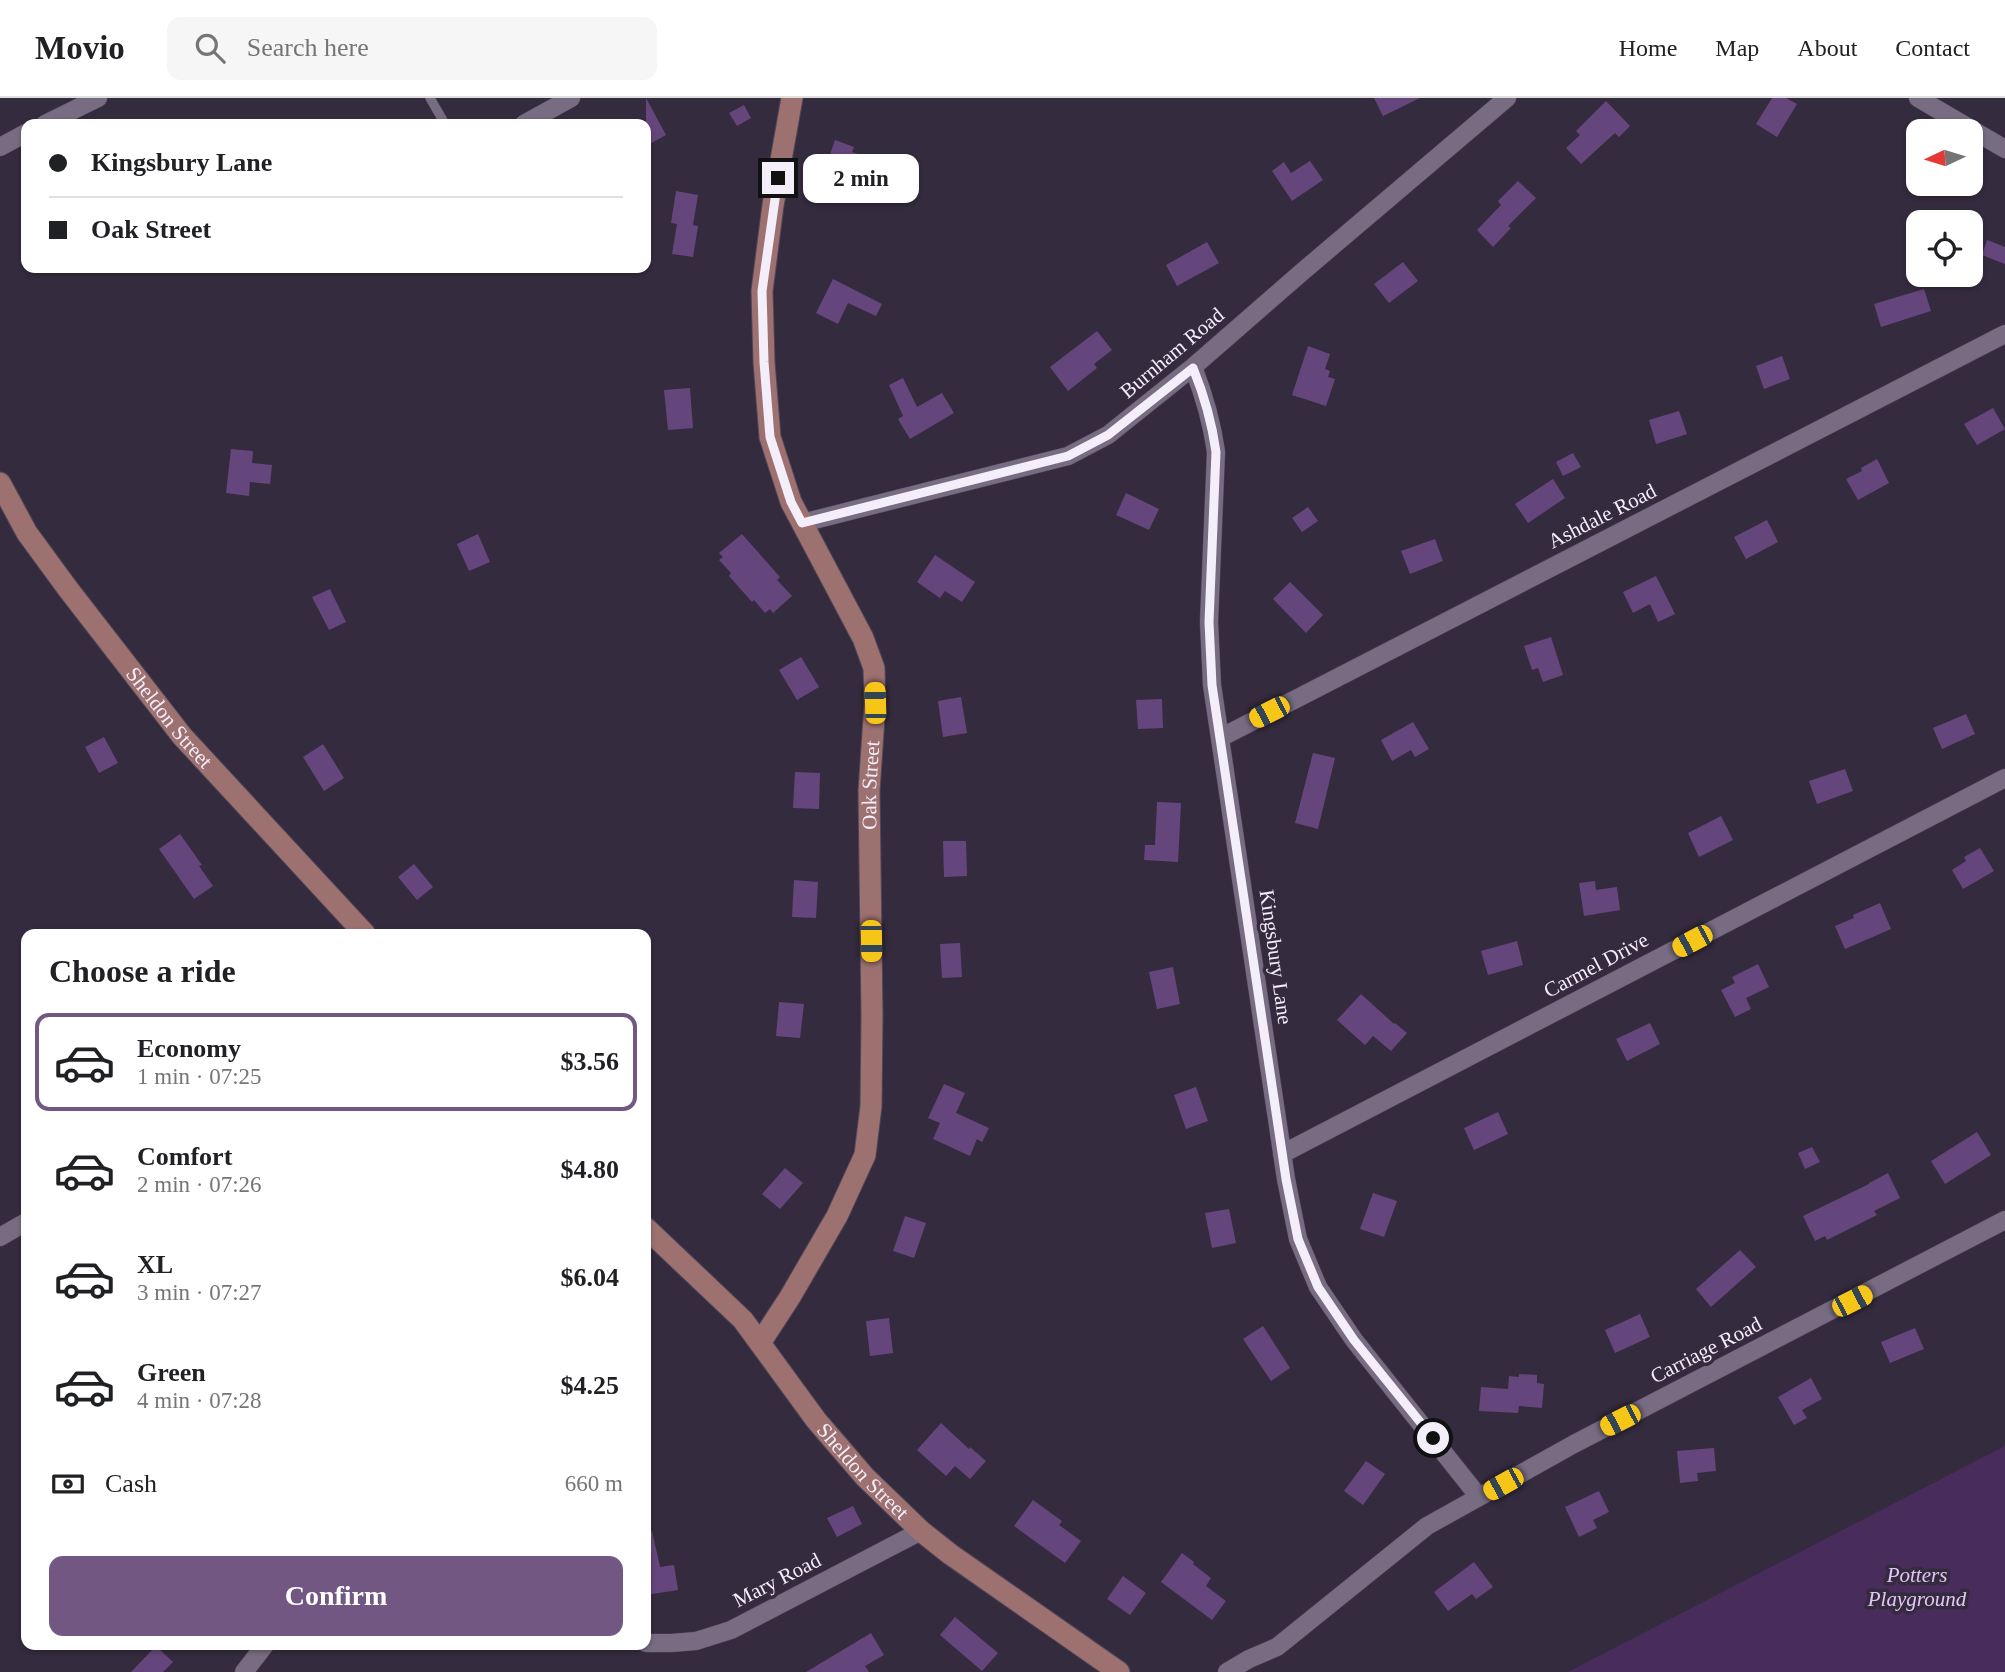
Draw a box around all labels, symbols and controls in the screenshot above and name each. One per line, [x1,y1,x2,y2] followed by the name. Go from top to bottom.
[167,17,657,80] search box
[191,29,229,67] icon: search
[35,30,125,66] text: Movio
[247,33,369,62] text: Search here
[1619,35,1677,61] text: Home
[1715,35,1759,61] text: Map
[1797,35,1857,61] text: About
[1895,35,1970,61] text: Contact
[1906,119,1983,196] north arrow
[1906,119,1983,287] map controls
[91,148,272,177] text: Kingsbury Lane
[802,154,918,202] callout: 2 min
[762,162,794,194] route end
[833,166,889,191] text: 2 min
[1906,210,1983,287] button: locate
[91,215,211,244] text: Oak Street
[1115,302,1229,403] street label: Burnham Road
[1544,478,1661,554] street label: Ashdale Road
[121,662,218,773] street label: Sheldon Street
[864,682,887,724] car
[1246,693,1293,731] car
[857,740,884,830] street label: Oak Street
[1255,888,1297,1026] street label: Kingsbury Lane
[861,920,882,962] car
[1669,922,1716,960] car
[1540,927,1652,1003] street label: Carmel Drive
[49,953,236,989] text: Choose a ride
[53,1031,116,1094] icon: car
[137,1034,241,1063] text: Economy
[561,1047,619,1076] text: $3.56
[137,1064,262,1089] text: 1 min · 07:25
[53,1139,116,1202] icon: car
[137,1142,232,1171] text: Comfort
[561,1155,619,1184] text: $4.80
[137,1172,262,1197] text: 2 min · 07:26
[53,1247,116,1310] icon: car
[137,1250,173,1279] text: XL
[561,1263,619,1292] text: $6.04
[137,1280,262,1305] text: 3 min · 07:27
[1829,1282,1876,1320] car
[1646,1311,1766,1388] street label: Carriage Road
[53,1355,116,1418] icon: car
[137,1358,206,1387] text: Green
[561,1371,619,1400] text: $4.25
[137,1388,262,1413] text: 4 min · 07:28
[1597,1401,1644,1439] car
[812,1418,914,1525] street label: Sheldon Street
[1417,1422,1449,1454] route start
[49,1465,87,1503] icon: cash
[1480,1465,1527,1503] car
[105,1469,157,1498] text: Cash
[565,1471,623,1496] text: 660 m
[729,1548,825,1612] street label: Mary Road
[49,1556,623,1636] button: Confirm
[1867,1563,1967,1611] park label: Potters Playground

